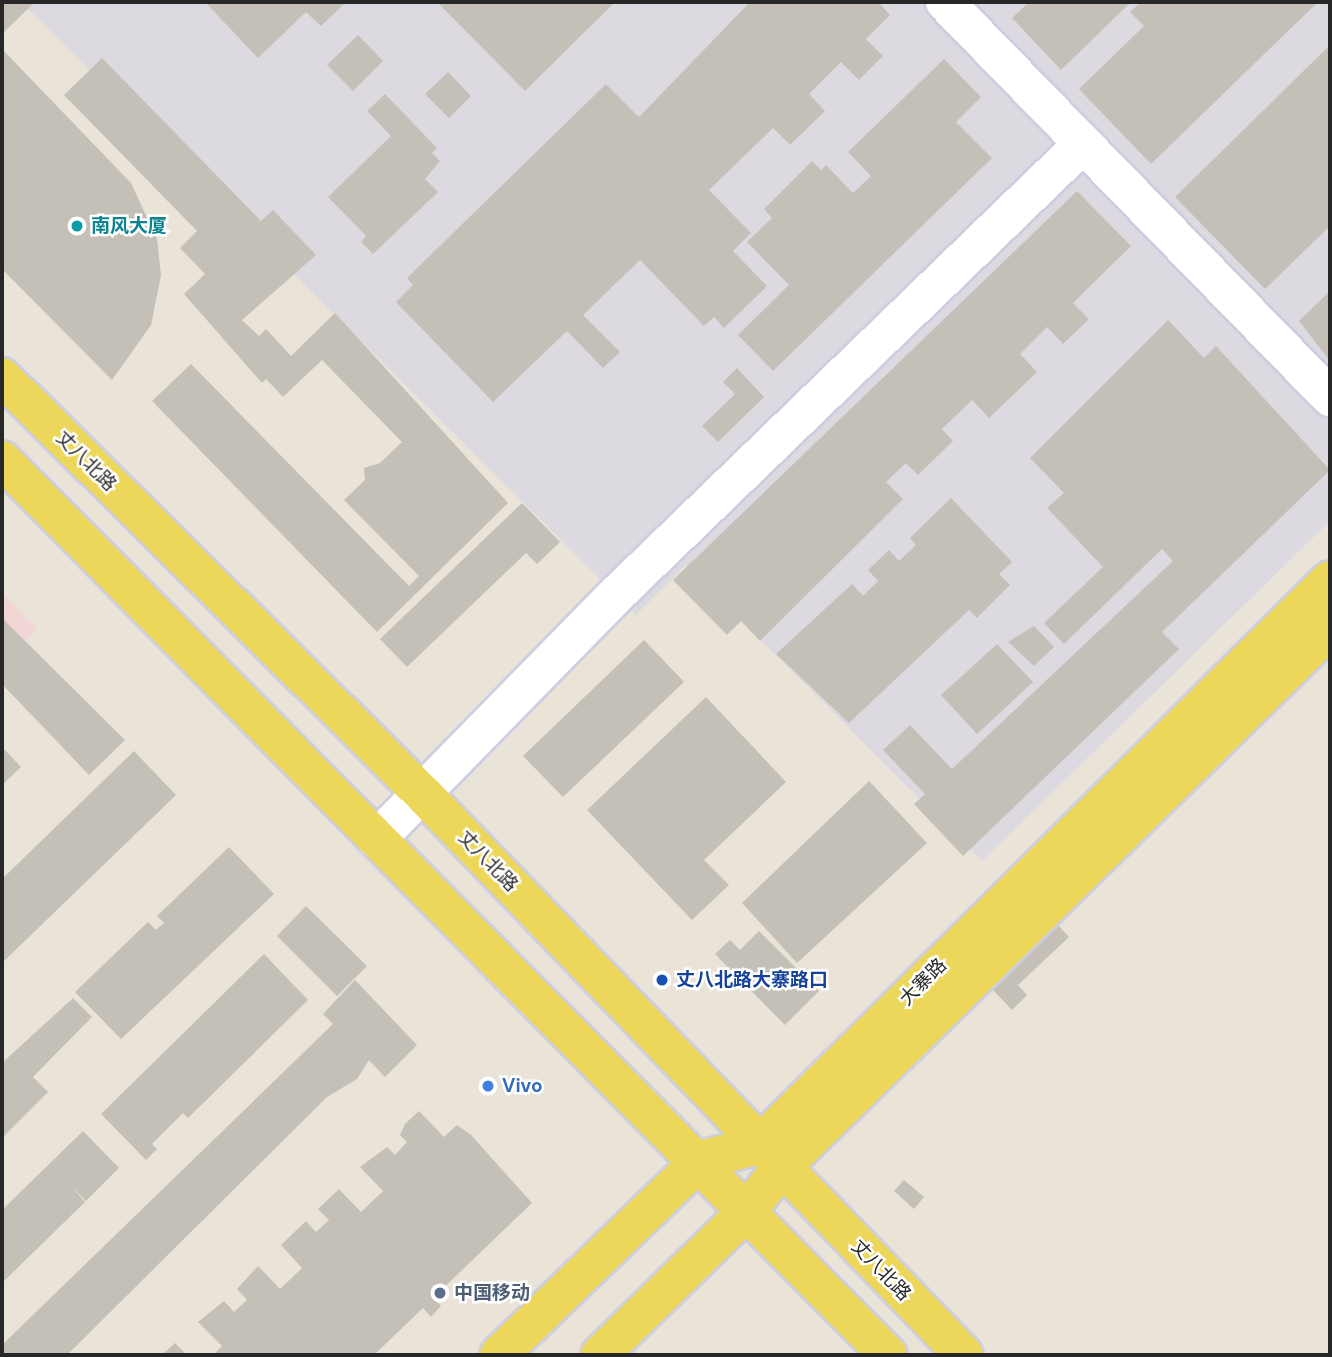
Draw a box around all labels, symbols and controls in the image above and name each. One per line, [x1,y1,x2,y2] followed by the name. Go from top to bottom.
[91,215,167,237] place label: 南风大厦
[69,218,85,234] marker: 南风大厦
[51,426,121,496] street label: 丈八北路
[453,826,523,896] street label: 丈八北路
[895,954,951,1010] street label: 大寨路
[676,969,828,991] place label: 丈八北路大寨路口
[654,972,670,988] marker: 丈八北路大寨路口
[502,1075,543,1097] place label: Vivo
[480,1078,496,1094] marker: Vivo
[846,1235,916,1305] street label: 丈八北路
[454,1282,530,1304] place label: 中国移动
[432,1285,448,1301] marker: 中国移动

